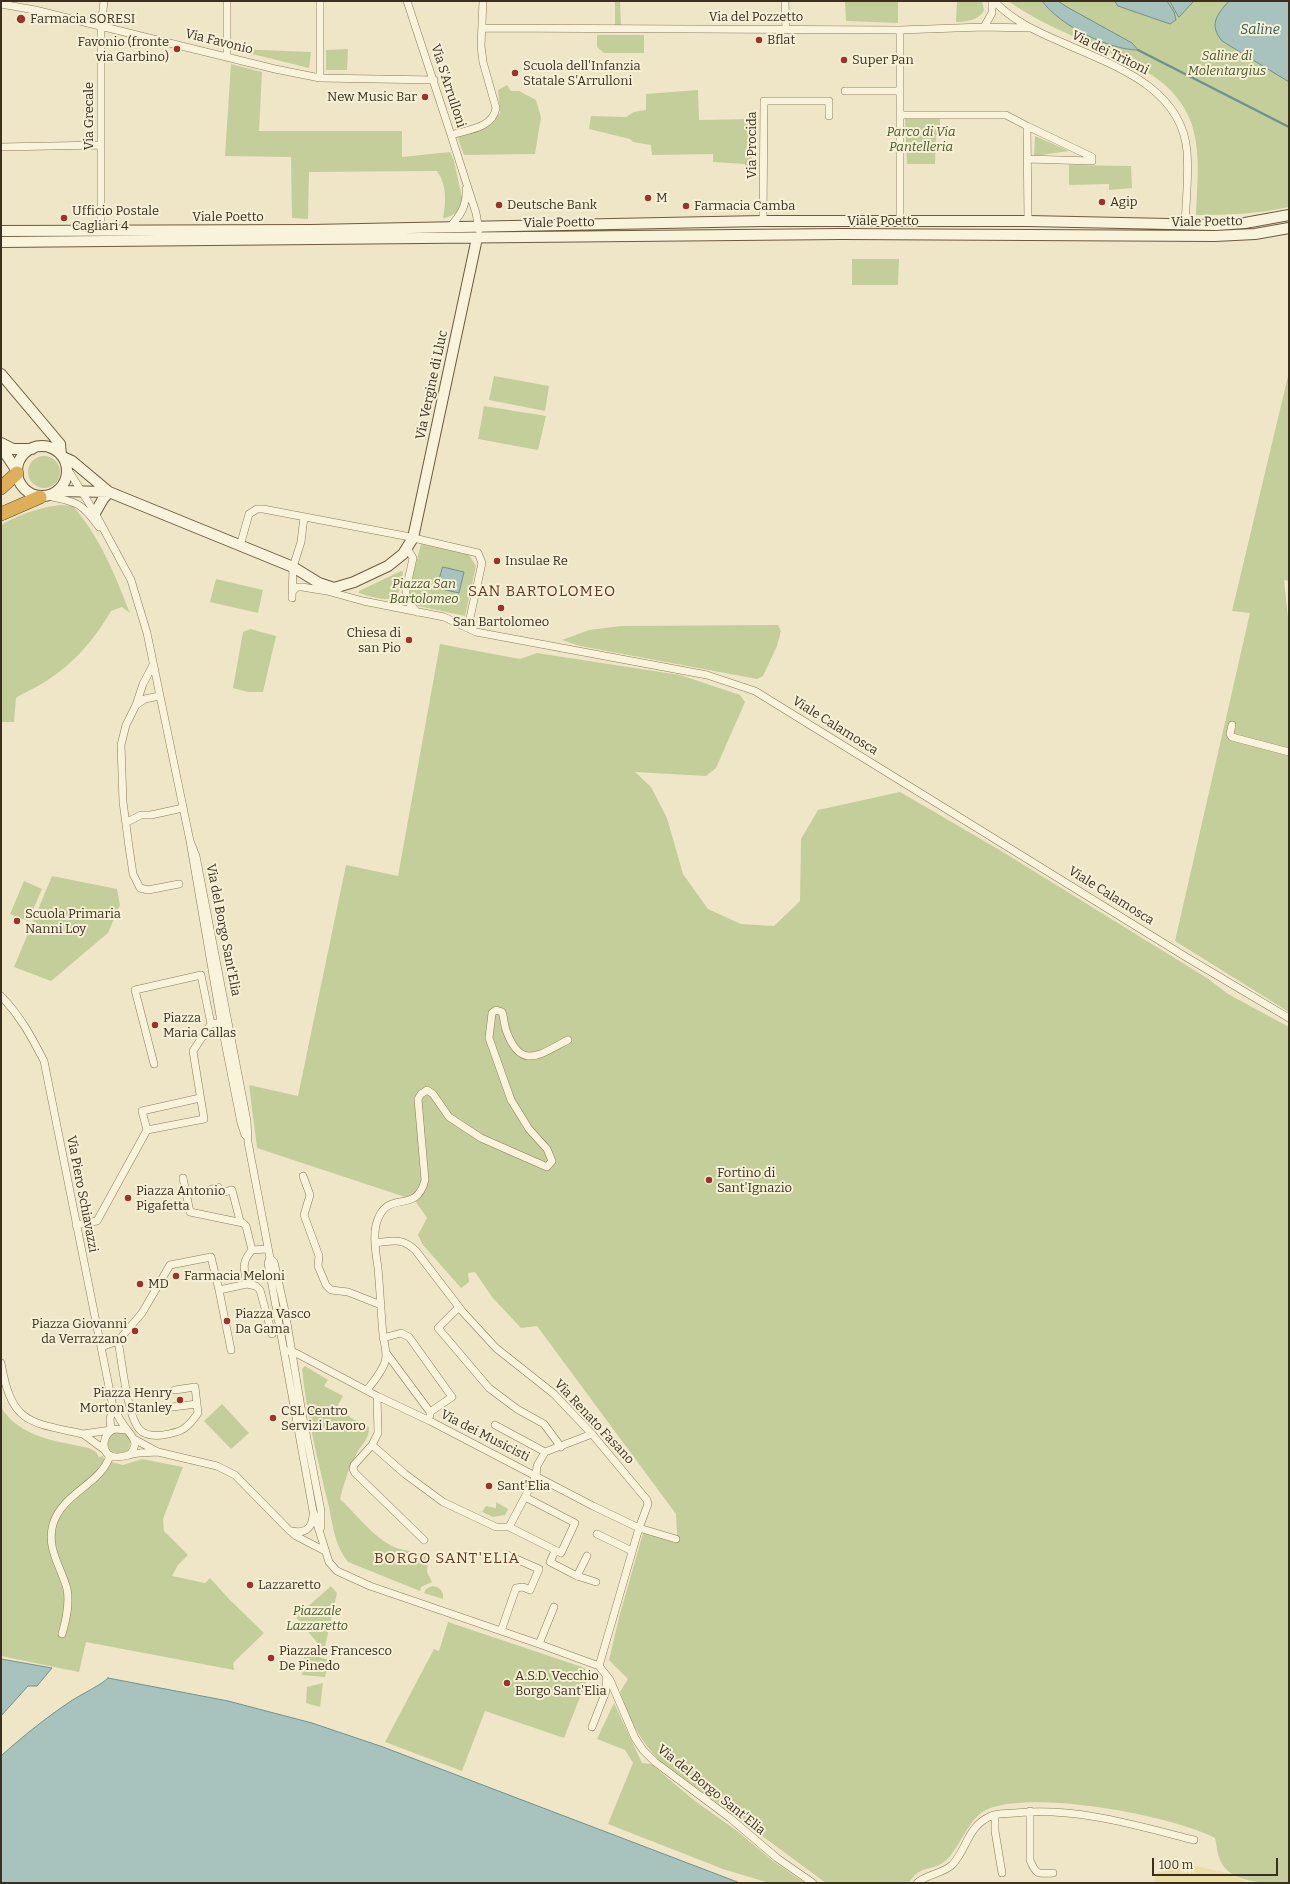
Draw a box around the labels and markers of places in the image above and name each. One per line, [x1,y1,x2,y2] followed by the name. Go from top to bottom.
[30,11,135,27] place label: Farmacia SORESI
[15,13,27,25] marker: Farmacia SORESI
[767,32,795,48] place label: Bflat
[78,34,169,65] place label: Favonio (fronte via Garbino)
[754,35,764,45] marker: Bflat
[172,44,182,54] marker: Favonio (fronte via Garbino)
[852,52,914,68] place label: Super Pan
[839,55,849,65] marker: Super Pan
[523,58,641,89] place label: Scuola dell'Infanzia Statale S'Arrulloni
[510,68,520,78] marker: Scuola dell'Infanzia Statale S'Arrulloni
[327,89,417,105] place label: New Music Bar
[420,92,430,102] marker: New Music Bar
[656,190,668,206] place label: M
[643,193,653,203] marker: M
[1110,194,1138,210] place label: Agip
[507,197,597,213] place label: Deutsche Bank
[1097,197,1107,207] marker: Agip
[694,198,795,214] place label: Farmacia Camba
[494,200,504,210] marker: Deutsche Bank
[681,201,691,211] marker: Farmacia Camba
[72,203,159,234] place label: Ufficio Postale Cagliari 4
[59,213,69,223] marker: Ufficio Postale Cagliari 4
[505,553,568,569] place label: Insulae Re
[492,556,502,566] marker: Insulae Re
[496,603,506,613] marker: San Bartolomeo
[453,614,549,630] place label: San Bartolomeo
[346,625,401,656] place label: Chiesa di san Pio
[404,635,414,645] marker: Chiesa di san Pio
[25,906,121,937] place label: Scuola Primaria Nanni Loy
[12,916,22,926] marker: Scuola Primaria Nanni Loy
[163,1010,236,1041] place label: Piazza Maria Callas
[150,1020,160,1030] marker: Piazza Maria Callas
[717,1165,792,1196] place label: Fortino di Sant'Ignazio
[704,1175,714,1185] marker: Fortino di Sant'Ignazio
[136,1183,225,1214] place label: Piazza Antonio Pigafetta
[123,1193,133,1203] marker: Piazza Antonio Pigafetta
[184,1268,285,1284] place label: Farmacia Meloni
[171,1271,181,1281] marker: Farmacia Meloni
[148,1276,169,1292] place label: MD
[135,1279,145,1289] marker: MD
[235,1306,311,1337] place label: Piazza Vasco Da Gama
[32,1316,127,1347] place label: Piazza Giovanni da Verrazzano
[222,1316,232,1326] marker: Piazza Vasco Da Gama
[130,1326,140,1336] marker: Piazza Giovanni da Verrazzano
[80,1385,172,1416] place label: Piazza Henry Morton Stanley
[175,1395,185,1405] marker: Piazza Henry Morton Stanley
[281,1403,366,1434] place label: CSL Centro Servizi Lavoro
[268,1413,278,1423] marker: CSL Centro Servizi Lavoro
[497,1478,550,1494] place label: Sant'Elia
[484,1481,494,1491] marker: Sant'Elia
[258,1577,321,1593] place label: Lazzaretto
[245,1580,255,1590] marker: Lazzaretto
[279,1643,392,1674] place label: Piazzale Francesco De Pinedo
[266,1653,276,1663] marker: Piazzale Francesco De Pinedo
[515,1668,607,1699] place label: A.S.D. Vecchio Borgo Sant'Elia
[502,1678,512,1688] marker: A.S.D. Vecchio Borgo Sant'Elia

